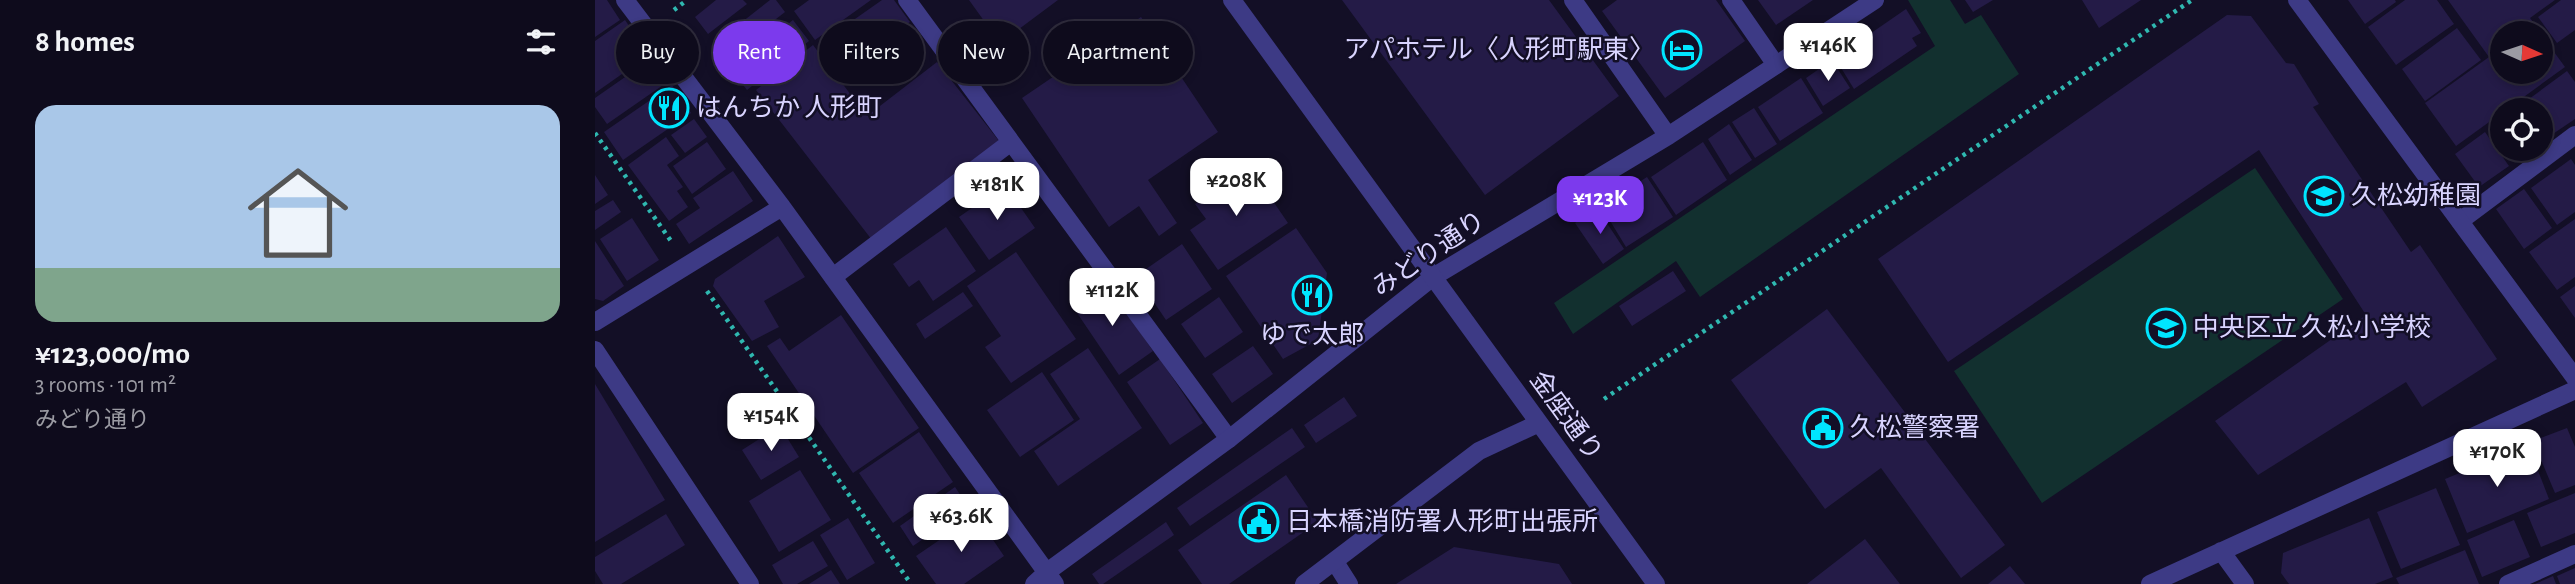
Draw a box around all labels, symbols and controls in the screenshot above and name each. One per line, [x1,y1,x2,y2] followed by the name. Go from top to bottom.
[616,21,699,84] chip: Buy
[713,21,805,84] chip: Rent
[819,21,924,84] chip: Filters
[938,21,1029,84] chip: New
[1043,21,1193,84] chip: Apartment
[2490,21,2553,84] north arrow
[2490,21,2553,161] map controls
[522,23,560,61] icon: filters
[1779,24,1877,83] pin: ¥146K
[35,27,135,57] text: 8 homes
[1661,29,1703,71] hotel icon: アパホテル〈人形町駅東〉
[1800,34,1856,57] text: ¥146K
[1344,36,1655,63] place label: アパホテル〈人形町駅東〉
[648,87,690,129] restaurant icon: はんちか 人形町
[696,94,882,121] place label: はんちか 人形町
[2490,98,2553,161] button: locate
[235,150,361,276] icon: home
[1187,158,1285,218] pin: ¥208K
[948,162,1046,222] pin: ¥181K
[1206,169,1266,192] text: ¥208K
[970,173,1024,196] text: ¥181K
[2303,175,2345,217] school or university icon: 久松幼稚園
[1551,176,1649,236] pin: ¥123K
[2351,181,2481,209] place label: 久松幼稚園
[1573,187,1627,210] text: ¥123K
[1367,206,1490,301] street label: みどり通り
[1063,268,1161,328] pin: ¥112K
[1291,274,1333,316] restaurant icon: ゆで太郎
[1086,279,1138,302] text: ¥112K
[2145,307,2187,349] school or university icon: 中央区立 久松小学校
[2193,313,2431,341] place label: 中央区立 久松小学校
[1260,321,1364,348] place label: ゆで太郎
[35,339,190,369] text: ¥123,000/mo
[1525,366,1608,466] street label: 金座通り
[35,374,176,397] text: 3 rooms · 101 m²
[722,393,820,453] pin: ¥154K
[743,404,799,427] text: ¥154K
[1802,407,1844,449] public building icon: 久松警察署
[35,409,150,432] text: みどり通り
[1850,413,1980,441] place label: 久松警察署
[2448,430,2546,489] pin: ¥170K
[2469,440,2525,463] text: ¥170K
[904,494,1018,554] pin: ¥63.6K
[1238,501,1280,543] public building icon: 日本橋消防署人形町出張所
[930,505,992,528] text: ¥63.6K
[1286,508,1598,535] place label: 日本橋消防署人形町出張所

